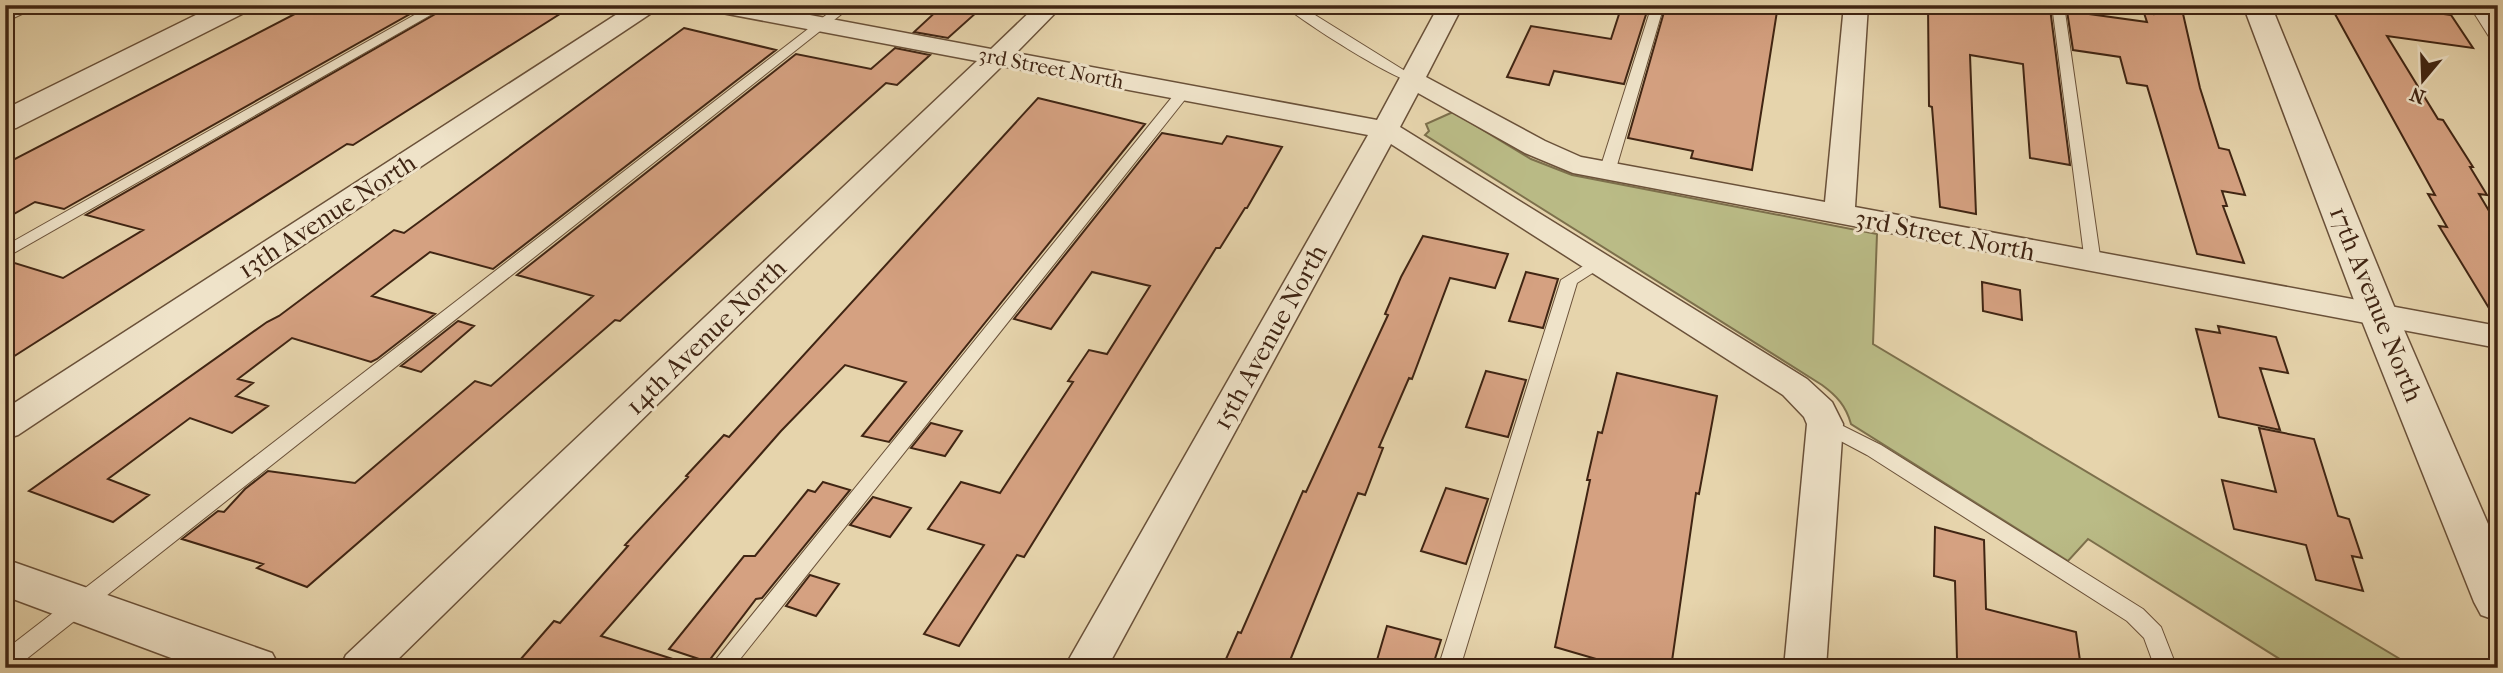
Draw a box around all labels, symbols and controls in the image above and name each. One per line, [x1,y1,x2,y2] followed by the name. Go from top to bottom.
[976,42,1126,94] street label: 3rd Street North
[2388,46,2458,116] north arrow
[2407,82,2428,108] text: N
[232,147,422,285] street label: 13th Avenue North
[1852,202,2038,268] street label: 3rd Street North
[2323,202,2429,407] street label: 17th Avenue North
[1206,239,1334,435] street label: 15th Avenue North
[619,252,793,421] street label: 14th Avenue North

